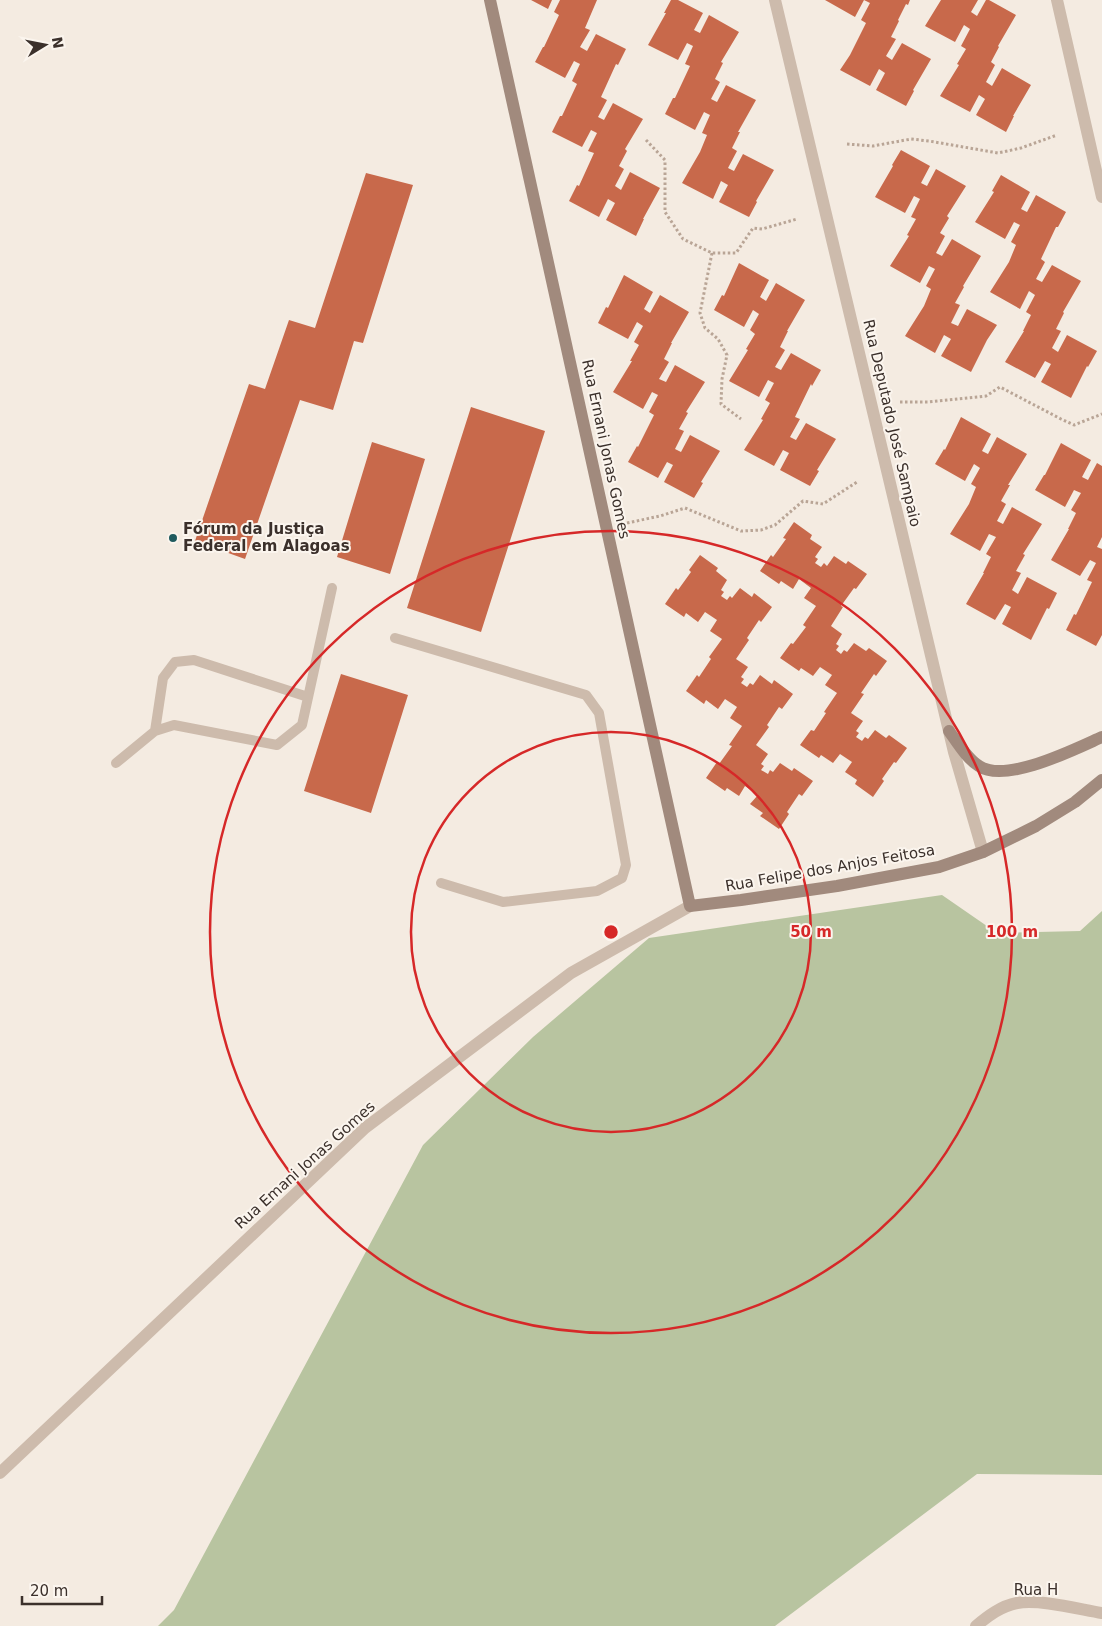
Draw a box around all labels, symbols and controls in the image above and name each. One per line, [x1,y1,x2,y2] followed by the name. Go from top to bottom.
[20,20,70,70] north arrow
[49,36,67,50] text: N
[859,318,925,528] street label: Rua Deputado José Sampaio
[578,358,634,541] street label: Rua Ernani Jonas Gomes
[183,520,350,555] place label: Fórum da Justiça Federal em Alagoas
[167,532,179,544] marker: Fórum da Justiça Federal em Alagoas
[724,841,936,895] street label: Rua Felipe dos Anjos Feitosa
[602,923,620,941] centre of rings
[790,923,832,941] text: 50 m
[986,923,1038,941] text: 100 m
[231,1097,379,1233] street label: Rua Emani Jonas Gomes
[22,1574,102,1606] scale bar
[1014,1581,1058,1599] street label: Rua H
[30,1582,68,1600] text: 20 m

